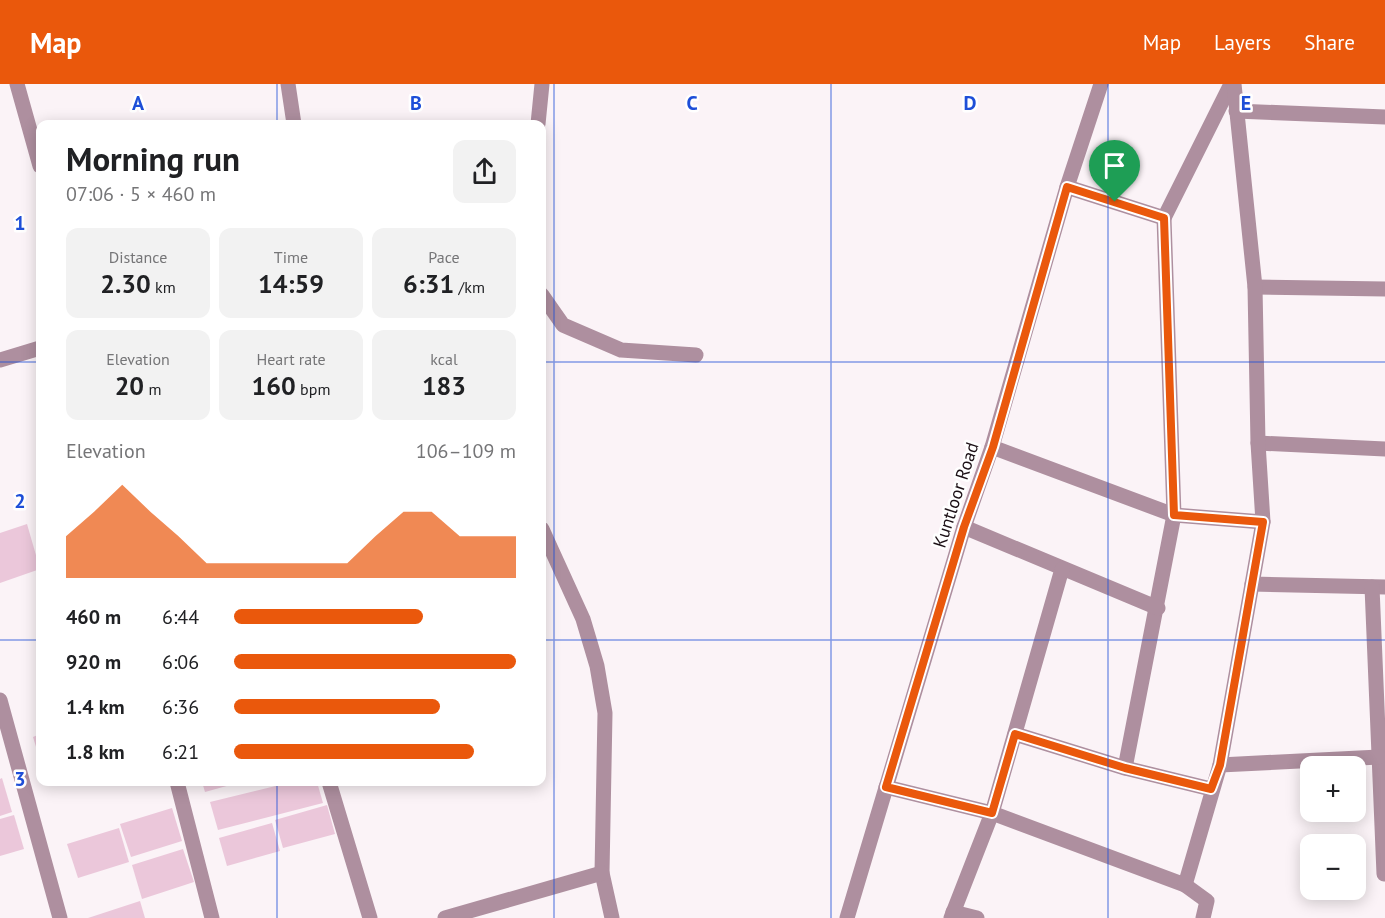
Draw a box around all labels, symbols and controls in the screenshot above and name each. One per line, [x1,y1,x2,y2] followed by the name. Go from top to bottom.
[30,24,81,61] text: Map
[1143,29,1181,56] text: Map
[1214,29,1271,56] text: Layers
[1304,29,1355,56] text: Share
[132,90,145,116] text: A
[410,90,422,116] text: B
[686,90,698,116] text: C
[964,90,977,116] text: D
[1241,90,1251,116] text: E
[66,137,240,180] text: Morning run
[453,140,516,203] button: share
[1089,140,1140,202] pin
[1098,149,1131,182] icon: arrive
[66,181,216,207] text: 07:06 · 5 × 460 m
[14,210,26,236] text: 1
[109,247,167,267] text: Distance
[274,247,308,267] text: Time
[428,247,460,267] text: Pace
[100,267,151,300] text: 2.30
[258,267,324,300] text: 14:59
[403,267,454,300] text: 6:31
[151,277,176,297] text: km
[454,277,485,297] text: /km
[106,349,170,369] text: Elevation
[256,349,326,369] text: Heart rate
[430,349,458,369] text: kcal
[115,369,144,402] text: 20
[252,369,296,402] text: 160
[422,369,466,402] text: 183
[144,379,161,399] text: m
[296,379,330,399] text: bpm
[66,438,146,464] text: Elevation
[416,438,516,464] text: 106–109 m
[928,439,983,551] street label: Kuntloor Road
[14,488,26,514] text: 2
[66,604,121,630] text: 460 m
[162,604,199,630] text: 6:44
[66,649,121,675] text: 920 m
[162,649,199,675] text: 6:06
[66,694,125,720] text: 1.4 km
[162,694,199,720] text: 6:36
[66,739,125,765] text: 1.8 km
[162,739,199,765] text: 6:21
[1300,756,1366,900] map controls
[1300,756,1366,822] button: +
[14,766,26,792] text: 3
[1300,834,1366,900] button: −

